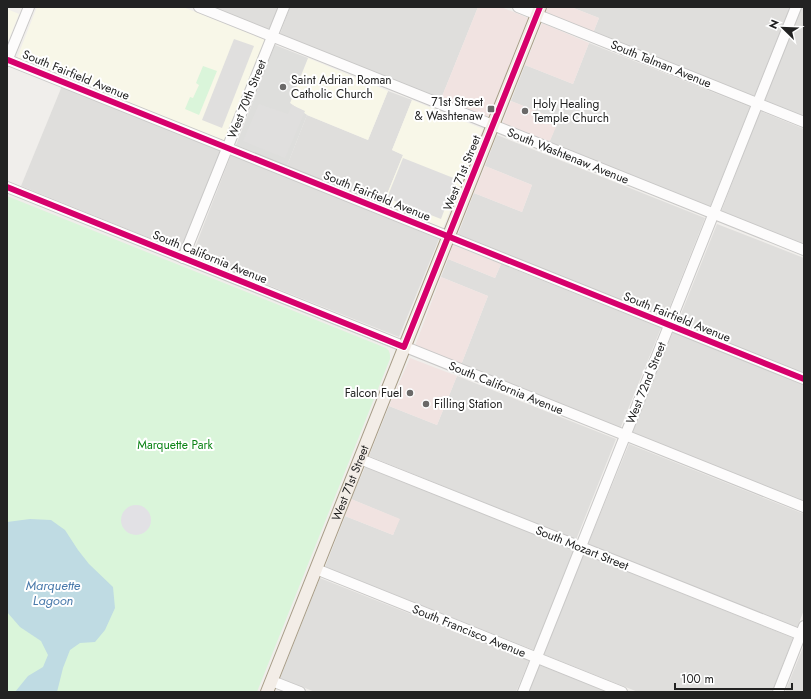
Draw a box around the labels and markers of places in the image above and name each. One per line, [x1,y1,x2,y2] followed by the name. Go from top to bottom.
[291,71,392,103] place label: Saint Adrian Roman Catholic Church
[278,82,288,92] marker: Saint Adrian Roman Catholic Church
[414,93,484,125] place label: 71st Street & Washtenaw
[533,95,609,127] place label: Holy Healing Temple Church
[486,104,496,114] marker: 71st Street & Washtenaw
[520,106,530,116] marker: Holy Healing Temple Church
[345,384,402,402] place label: Falcon Fuel
[405,388,415,398] marker: Falcon Fuel
[434,395,503,413] place label: Filling Station
[421,399,431,409] marker: Filling Station

